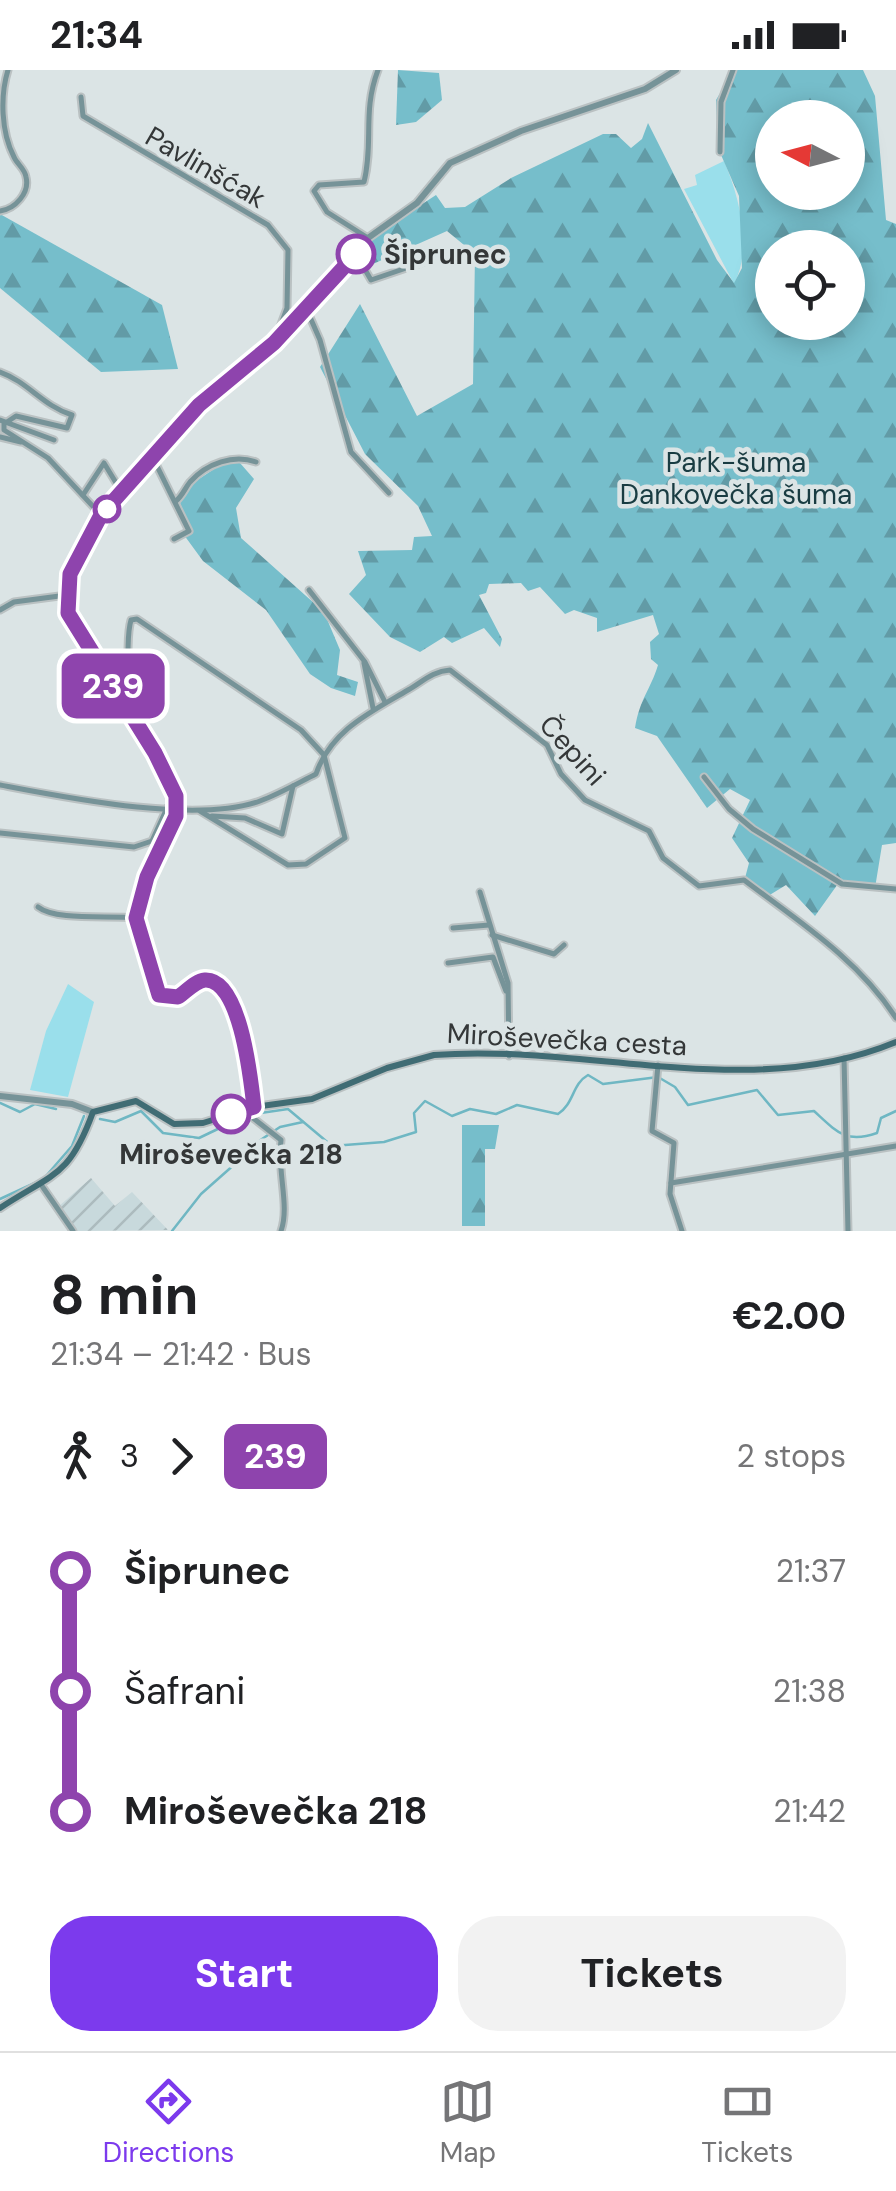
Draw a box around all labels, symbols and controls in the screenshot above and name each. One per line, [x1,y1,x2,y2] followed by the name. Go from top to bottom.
[50,10,143,60] text: 21:34
[755,100,865,210] north arrow
[755,100,865,340] map controls
[139,118,273,217] street label: Pavlinšćak
[755,230,865,340] button: locate
[337,235,375,273] marker: Šiprunec
[384,236,507,273] place label: Šiprunec
[620,444,852,513] park label: Park-šuma Dankovečka šuma
[94,496,120,522] unlabelled marker
[56,654,170,718] line badge: 239
[82,663,144,709] text: 239
[531,707,614,794] street label: Čepini
[446,1015,688,1064] street label: Miroševečka cesta
[212,1095,250,1133] marker: Miroševečka 218
[119,1136,343,1173] place label: Miroševečka 218
[50,1259,199,1331] text: 8 min
[732,1291,846,1341] text: €2.00
[50,1333,311,1375] text: 21:34 – 21:42 · Bus
[50,1429,105,1484] icon: walk
[154,1429,209,1484] icon: forward
[244,1433,307,1479] text: 239
[120,1435,139,1477] text: 3
[737,1435,846,1477] text: 2 stops
[124,1546,291,1596] text: Šiprunec
[776,1550,846,1592] text: 21:37
[124,1666,245,1716] text: Šafrani
[773,1670,846,1712] text: 21:38
[124,1786,428,1836] text: Miroševečka 218
[773,1790,846,1832] text: 21:42
[50,1916,438,2031] button: Start
[458,1916,846,2031] button: Tickets
[103,2074,234,2171] tab: Directions
[440,2074,496,2171] tab: Map
[701,2074,793,2171] tab: Tickets

